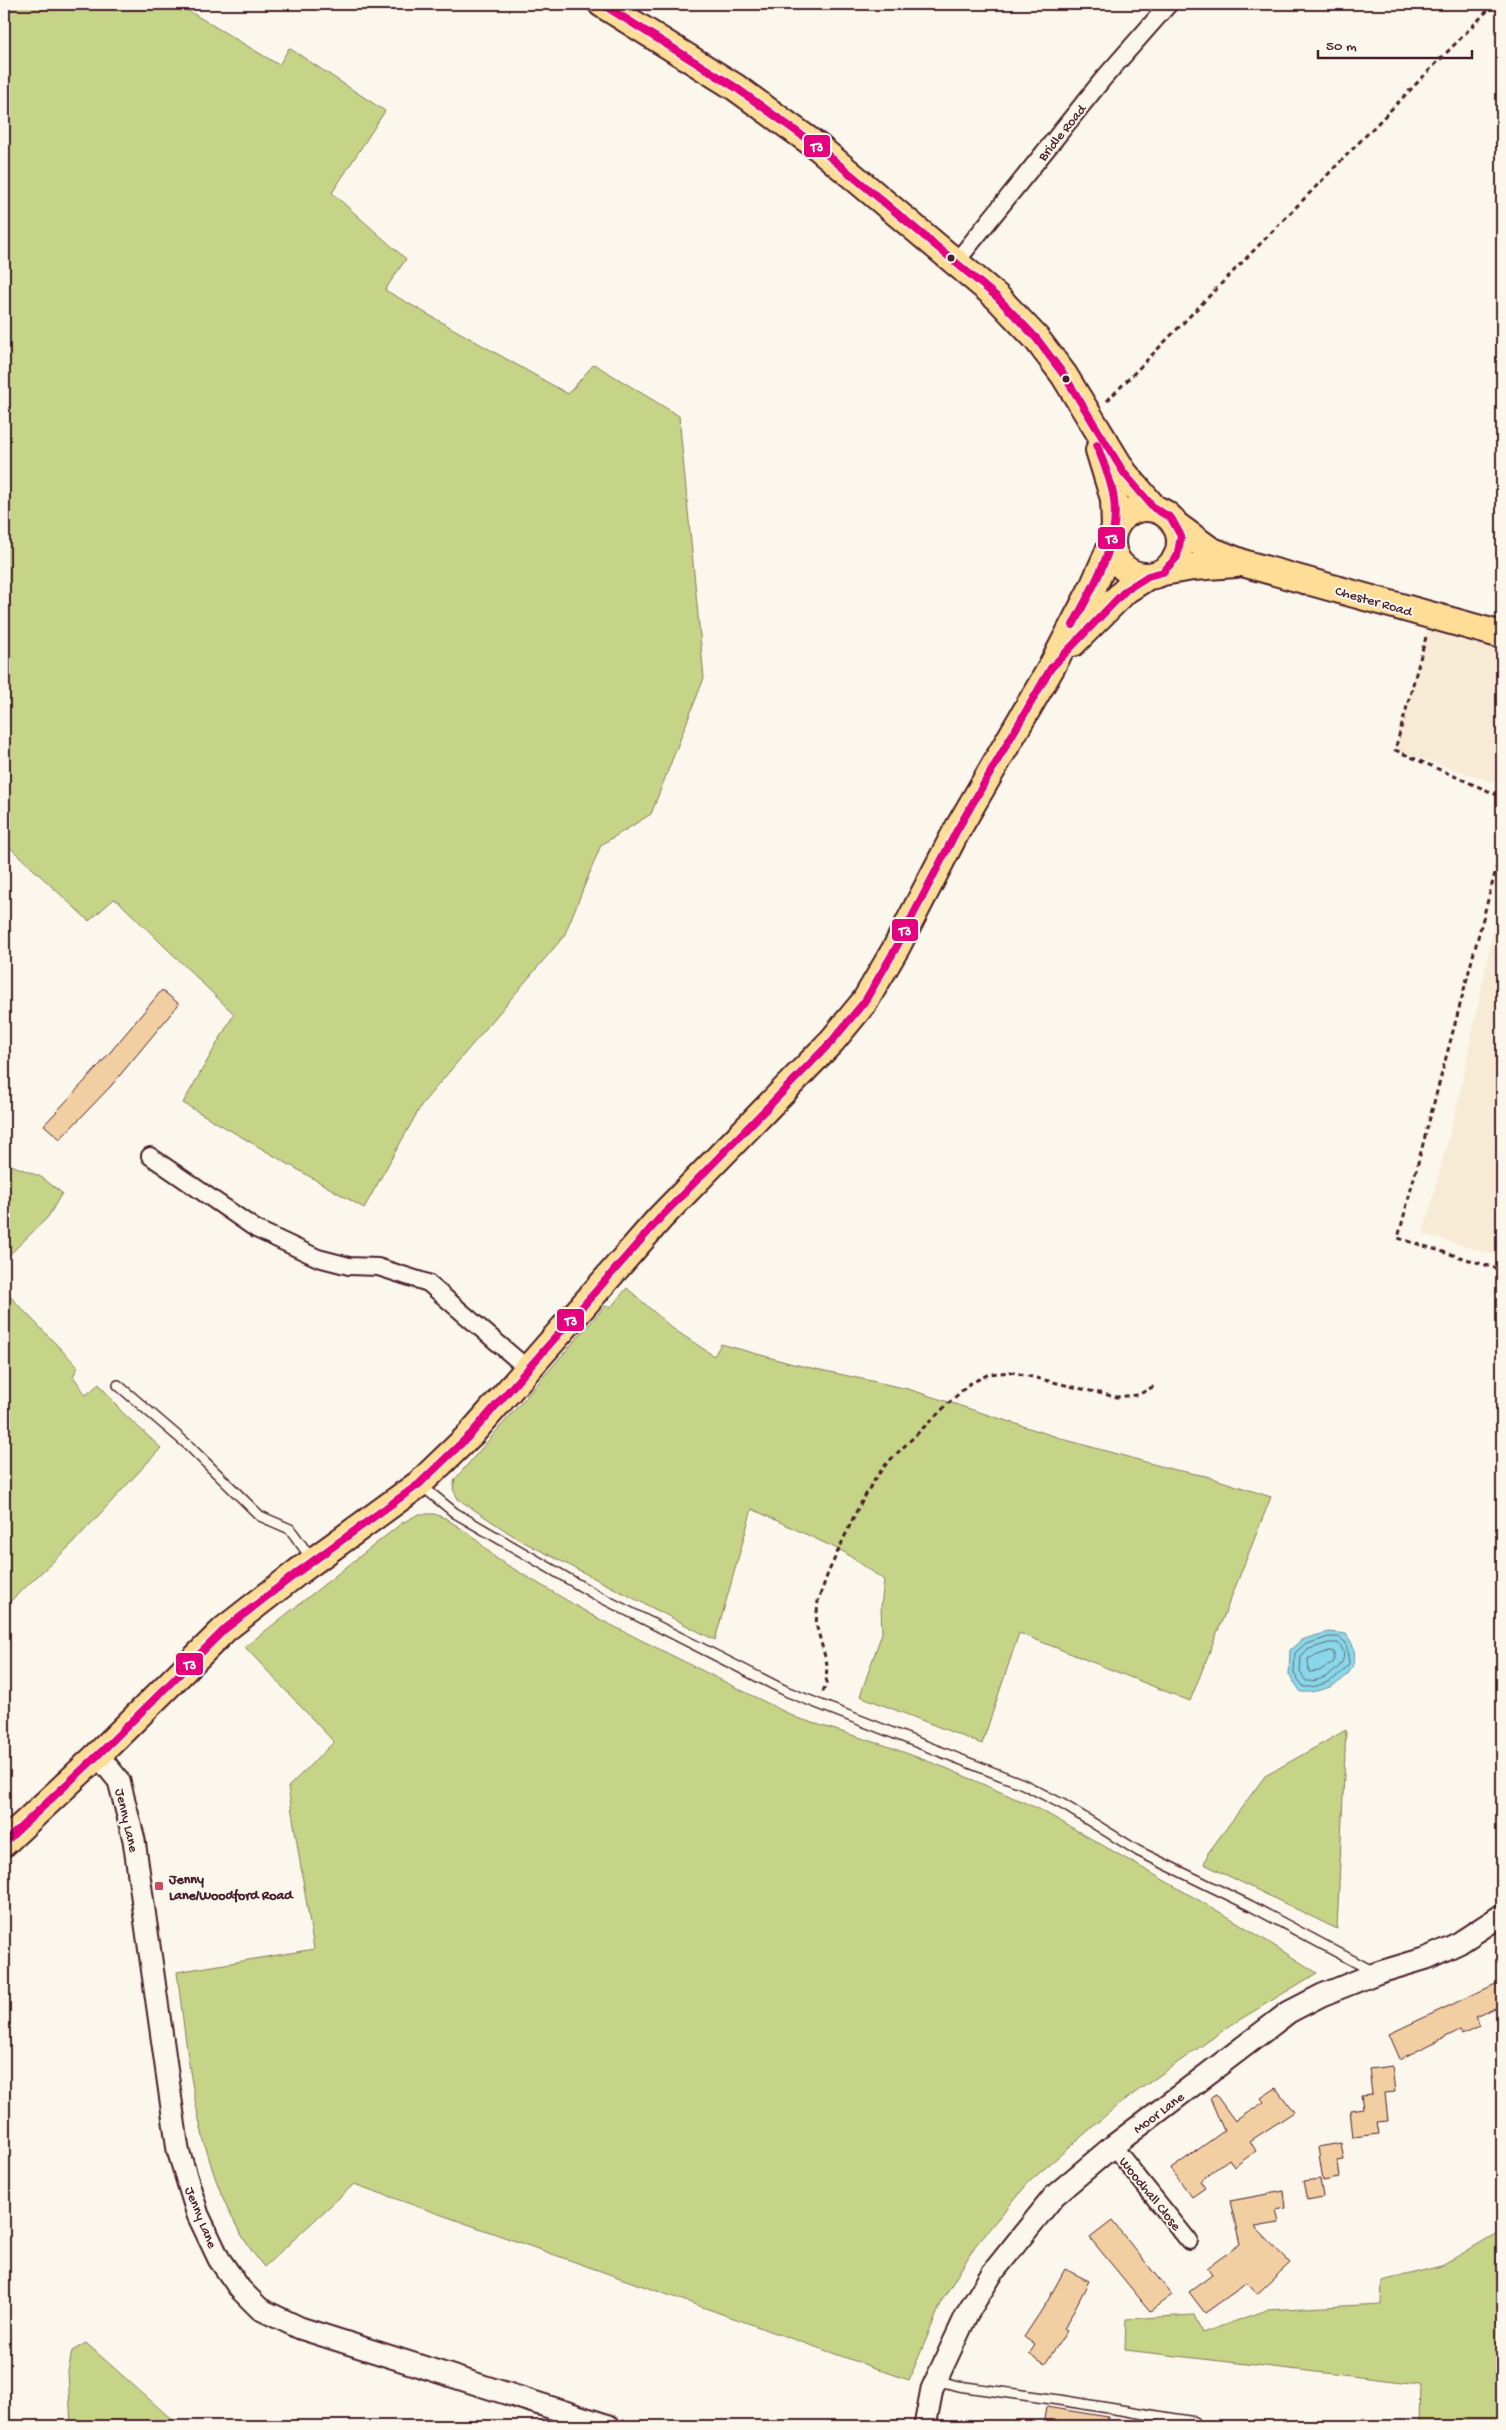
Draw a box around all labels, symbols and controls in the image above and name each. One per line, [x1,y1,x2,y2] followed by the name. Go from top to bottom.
[1318,28,1472,60] scale bar
[1326,38,1357,56] text: 50 m
[1034,101,1092,166] street label: Bridle Road
[803,134,831,158] line badge: T3
[810,140,823,157] text: T3
[946,253,956,263] unlabelled marker
[1061,374,1071,384] unlabelled marker
[1097,526,1126,550] line badge: T3
[1105,532,1118,549] text: T3
[1333,583,1415,622] street label: Chester Road
[891,918,919,942] line badge: T3
[898,924,911,941] text: T3
[556,1308,585,1332] line badge: T3
[564,1314,577,1331] text: T3
[175,1652,204,1676] line badge: T3
[183,1658,196,1675] text: T3
[110,1787,141,1855] street label: Jenny Lane
[168,1872,294,1905] place label: Jenny Lane/Woodford Road
[153,1880,165,1892] marker: Jenny Lane/Woodford Road
[1131,2089,1189,2139] street label: Moor Lane
[1114,2154,1184,2235] street label: Woodhall Close
[180,2185,220,2252] street label: Jenny Lane

